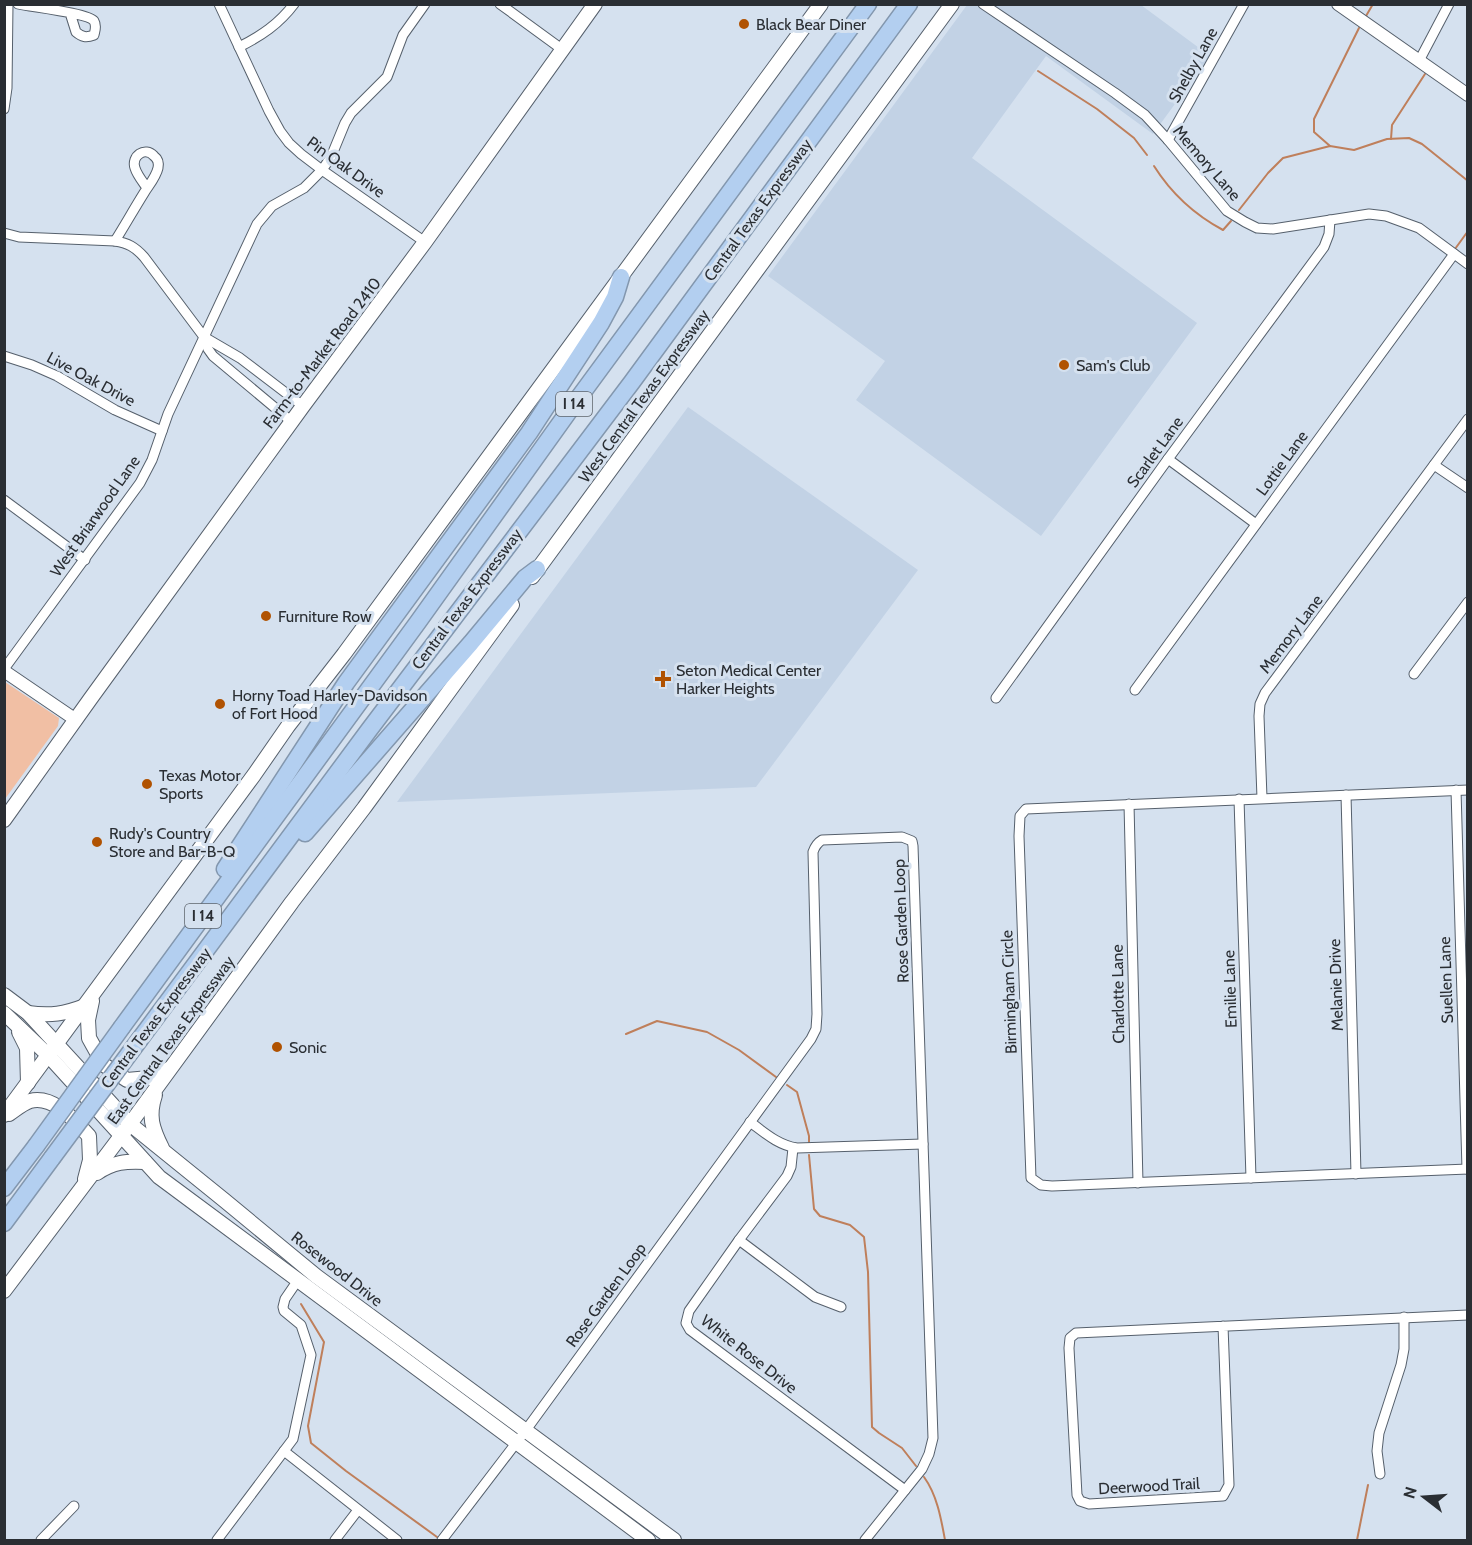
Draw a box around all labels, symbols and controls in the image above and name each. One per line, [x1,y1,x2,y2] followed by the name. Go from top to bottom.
[756,15,867,34] place label: Black Bear Diner
[737,17,751,31] marker: Black Bear Diner
[1165,24,1221,106] street label: Shelby Lane
[1169,122,1245,204] street label: Memory Lane
[303,132,389,202] street label: Pin Oak Drive
[700,135,816,285] street label: Central Texas Expressway
[259,274,385,432] street label: Farm-to-Market Road 2410
[575,306,713,486] street label: West Central Texas Expressway
[44,348,138,410] street label: Live Oak Drive
[1076,356,1151,375] place label: Sam's Club
[1057,358,1071,372] marker: Sam's Club
[556,392,592,416] road number: I 14
[1123,413,1187,491] street label: Scarlet Lane
[1252,427,1312,499] street label: Lottie Lane
[46,452,144,580] street label: West Briarwood Lane
[408,525,526,673] street label: Central Texas Expressway
[1255,591,1327,677] street label: Memory Lane
[278,607,372,626] place label: Furniture Row
[259,609,273,623] marker: Furniture Row
[676,661,822,698] place label: Seton Medical Center Harker Heights
[654,670,672,688] marker: Seton Medical Center Harker Heights
[232,686,428,723] place label: Horny Toad Harley-Davidson of Fort Hood
[213,697,227,711] marker: Horny Toad Harley-Davidson of Fort Hood
[159,766,241,803] place label: Texas Motor Sports
[140,777,154,791] marker: Texas Motor Sports
[109,824,235,861] place label: Rudy's Country Store and Bar-B-Q
[90,835,104,849] marker: Rudy's Country Store and Bar-B-Q
[889,859,913,983] street label: Rose Garden Loop
[185,904,221,928] road number: I 14
[997,930,1021,1054] street label: Birmingham Circle
[1435,936,1457,1024] street label: Suellen Lane
[1325,938,1347,1032] street label: Melanie Drive
[97,944,215,1092] street label: Central Texas Expressway
[1108,944,1128,1044] street label: Charlotte Lane
[1219,950,1241,1028] street label: Emilie Lane
[103,952,239,1128] street label: East Central Texas Expressway
[289,1038,327,1057] place label: Sonic
[270,1040,284,1054] marker: Sonic
[288,1228,386,1310] street label: Rosewood Drive
[562,1239,650,1351] street label: Rose Garden Loop
[697,1311,801,1397] street label: White Rose Drive
[1394,1467,1454,1527] north arrow
[1098,1474,1200,1498] street label: Deerwood Trail
[1399,1485,1421,1501] text: N

